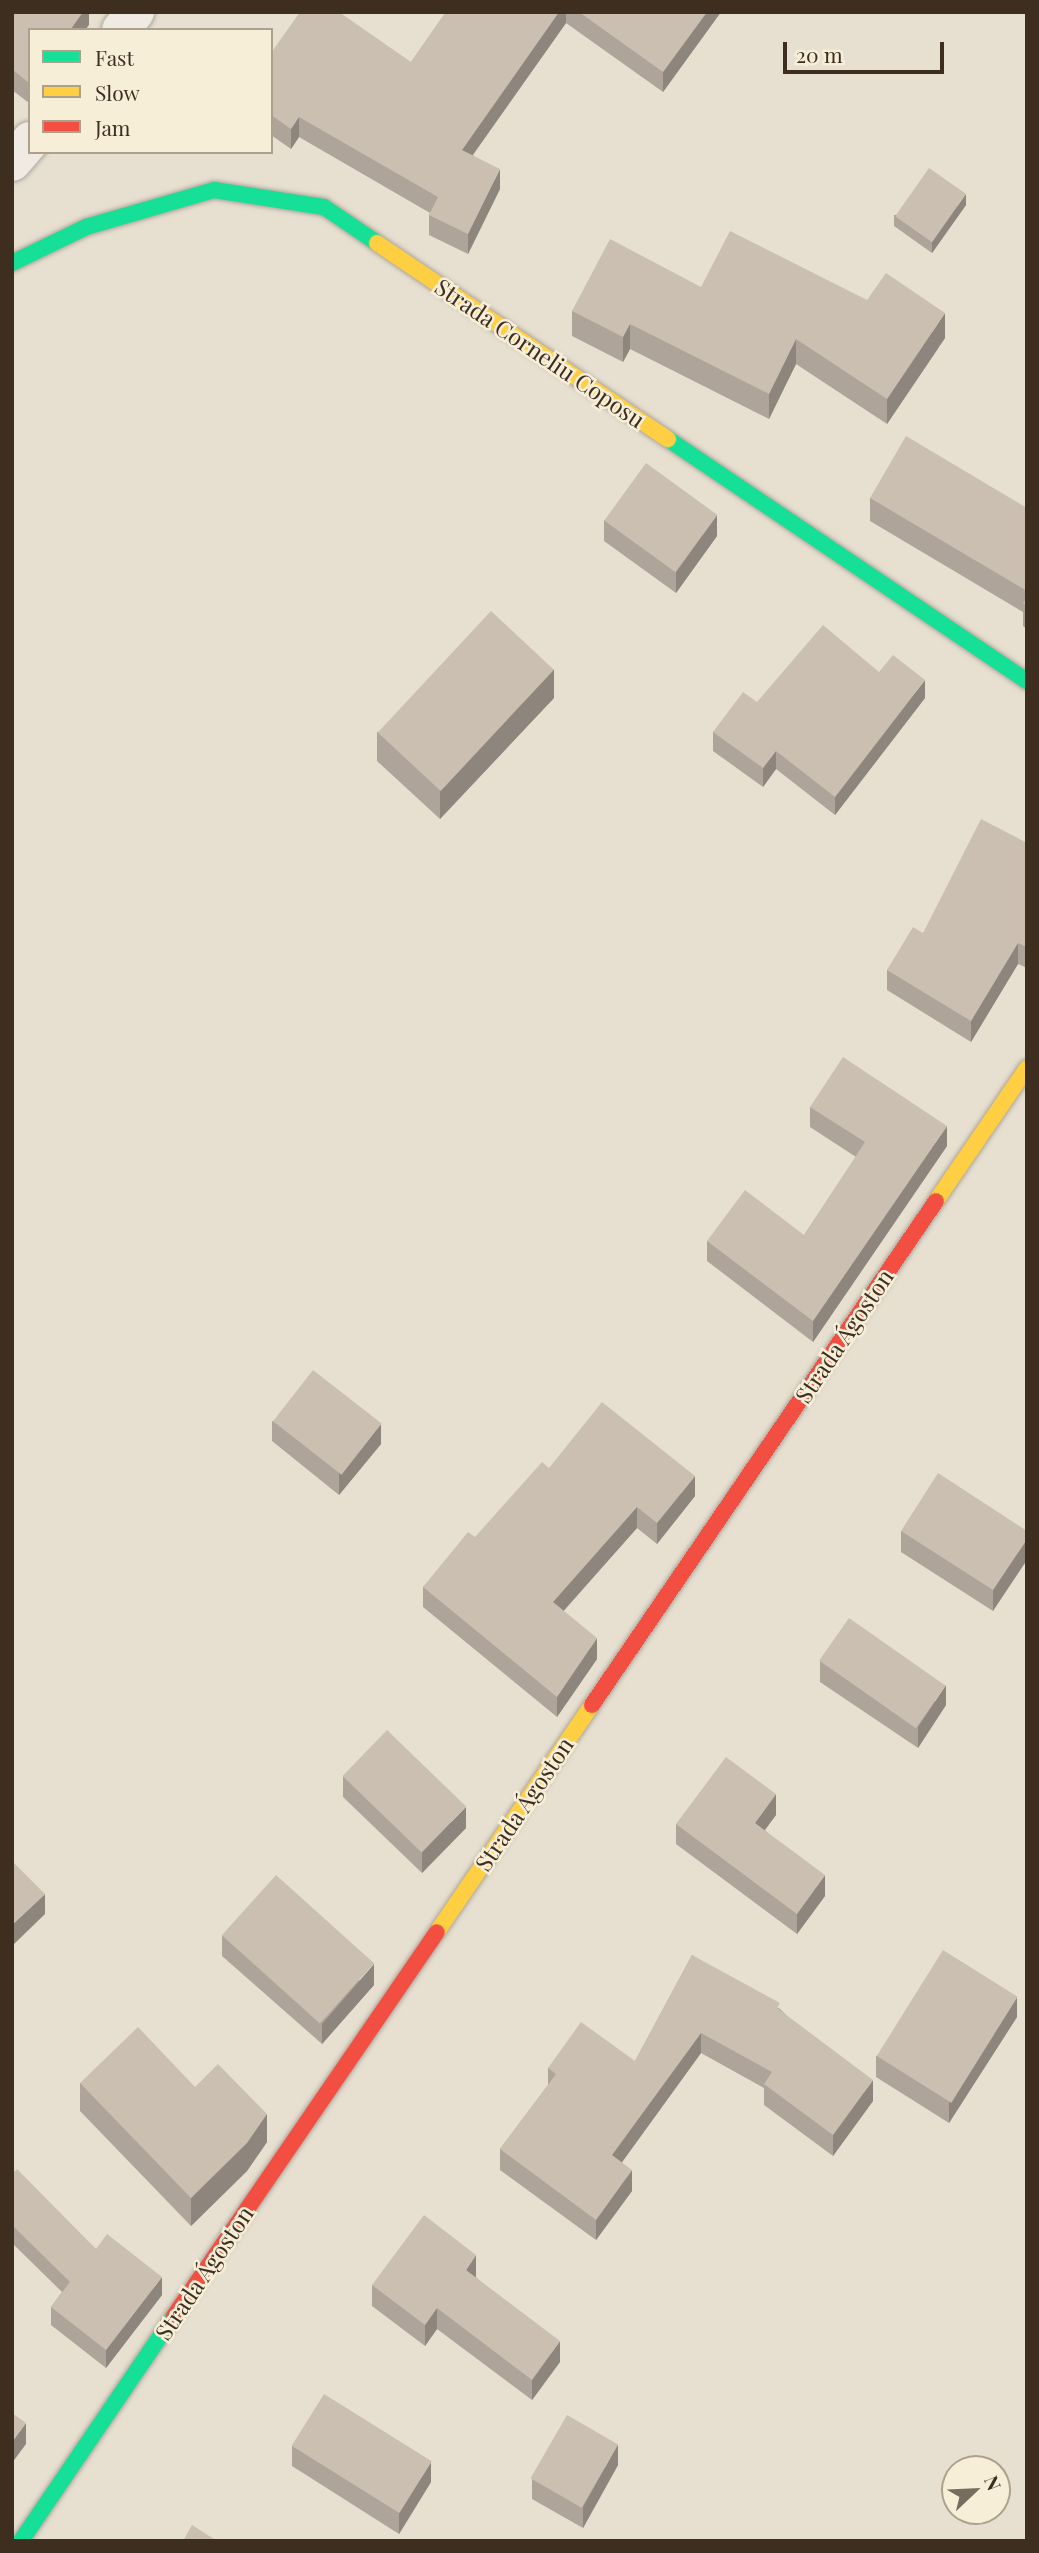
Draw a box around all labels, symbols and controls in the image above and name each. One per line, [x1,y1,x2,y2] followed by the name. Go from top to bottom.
[28,28,273,154] legend
[787,28,948,72] scale bar
[796,40,843,68] text: 20 m
[95,43,134,71] text: Fast
[95,78,140,106] text: Slow
[95,113,131,141] text: Jam
[430,272,650,434] street label: Strada Corneliu Coposu
[789,1263,899,1409] street label: Strada Ágoston
[469,1731,579,1877] street label: Strada Ágoston
[149,2200,259,2346] street label: Strada Ágoston
[941,2455,1011,2525] north arrow
[979,2471,1008,2494] text: N

